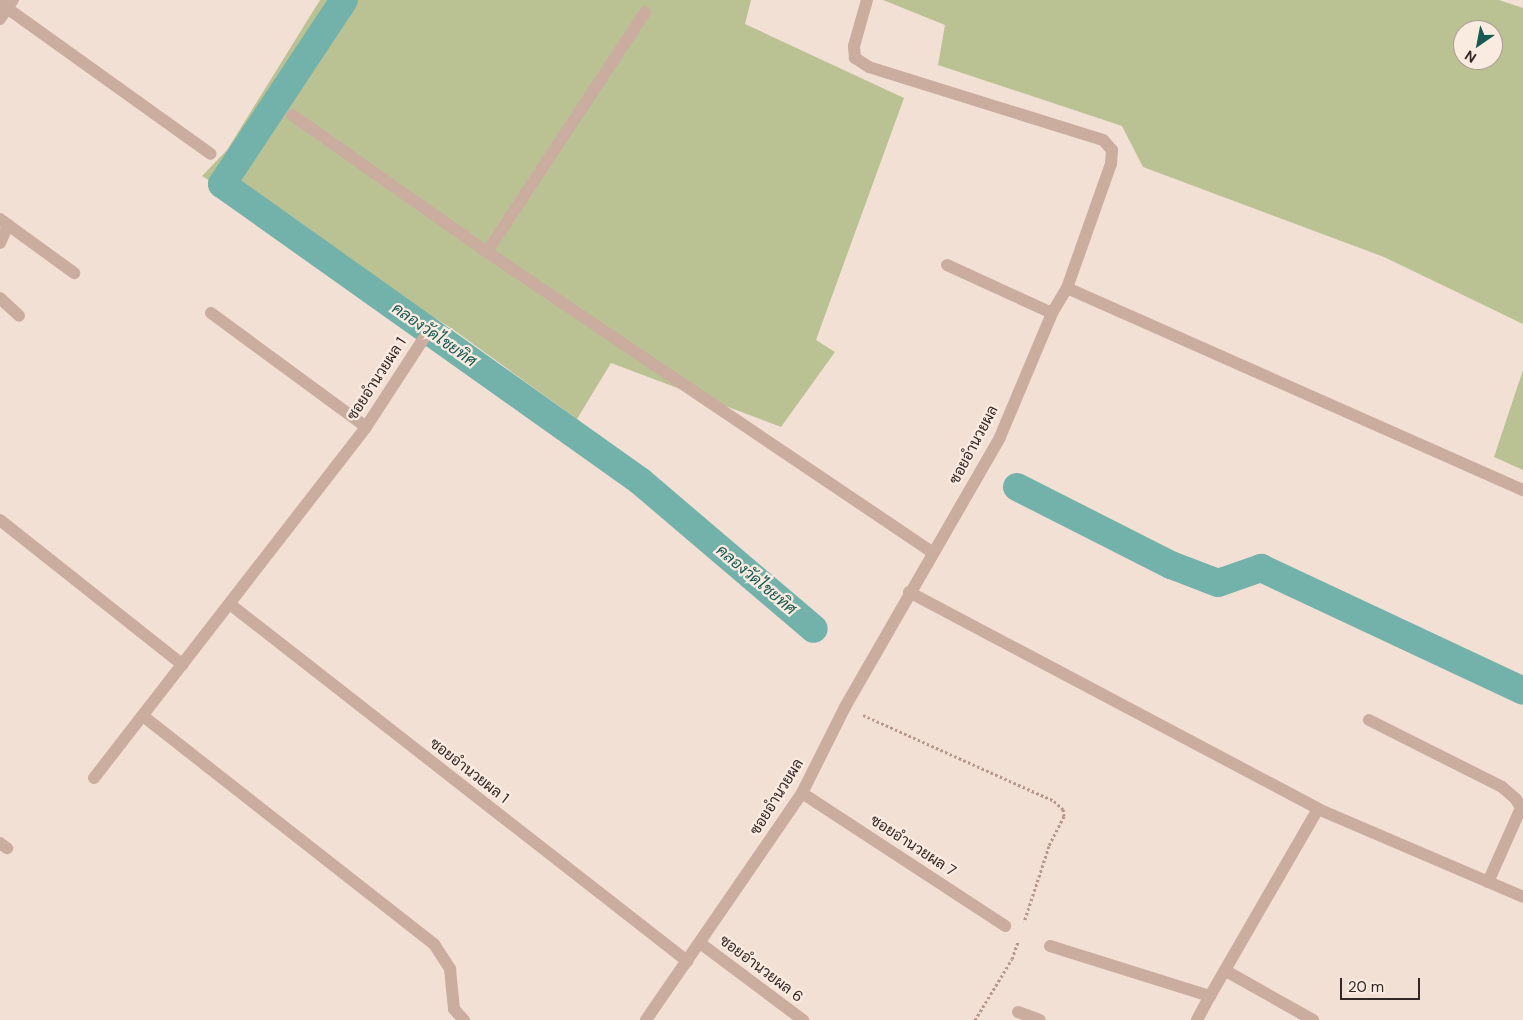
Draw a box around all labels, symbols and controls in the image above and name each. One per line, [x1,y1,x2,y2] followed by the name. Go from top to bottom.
[1453,20,1503,70] north arrow
[1461,46,1480,67] text: N
[388,299,480,371] water label: คลองวัดไชยทิศ
[344,334,410,424] street label: ซอยอำนวยผล 1
[946,403,1002,487] street label: ซอยอำนวยผล
[712,541,800,619] water label: คลองวัดไชยทิศ
[426,735,512,807] street label: ซอยอำนวยผล 1
[746,756,808,838] street label: ซอยอำนวยผล
[867,812,959,880] street label: ซอยอำนวยผล 7
[716,932,806,1006] street label: ซอยอำนวยผล 6
[1343,968,1423,1000] scale bar
[1348,977,1384,997] text: 20 m

